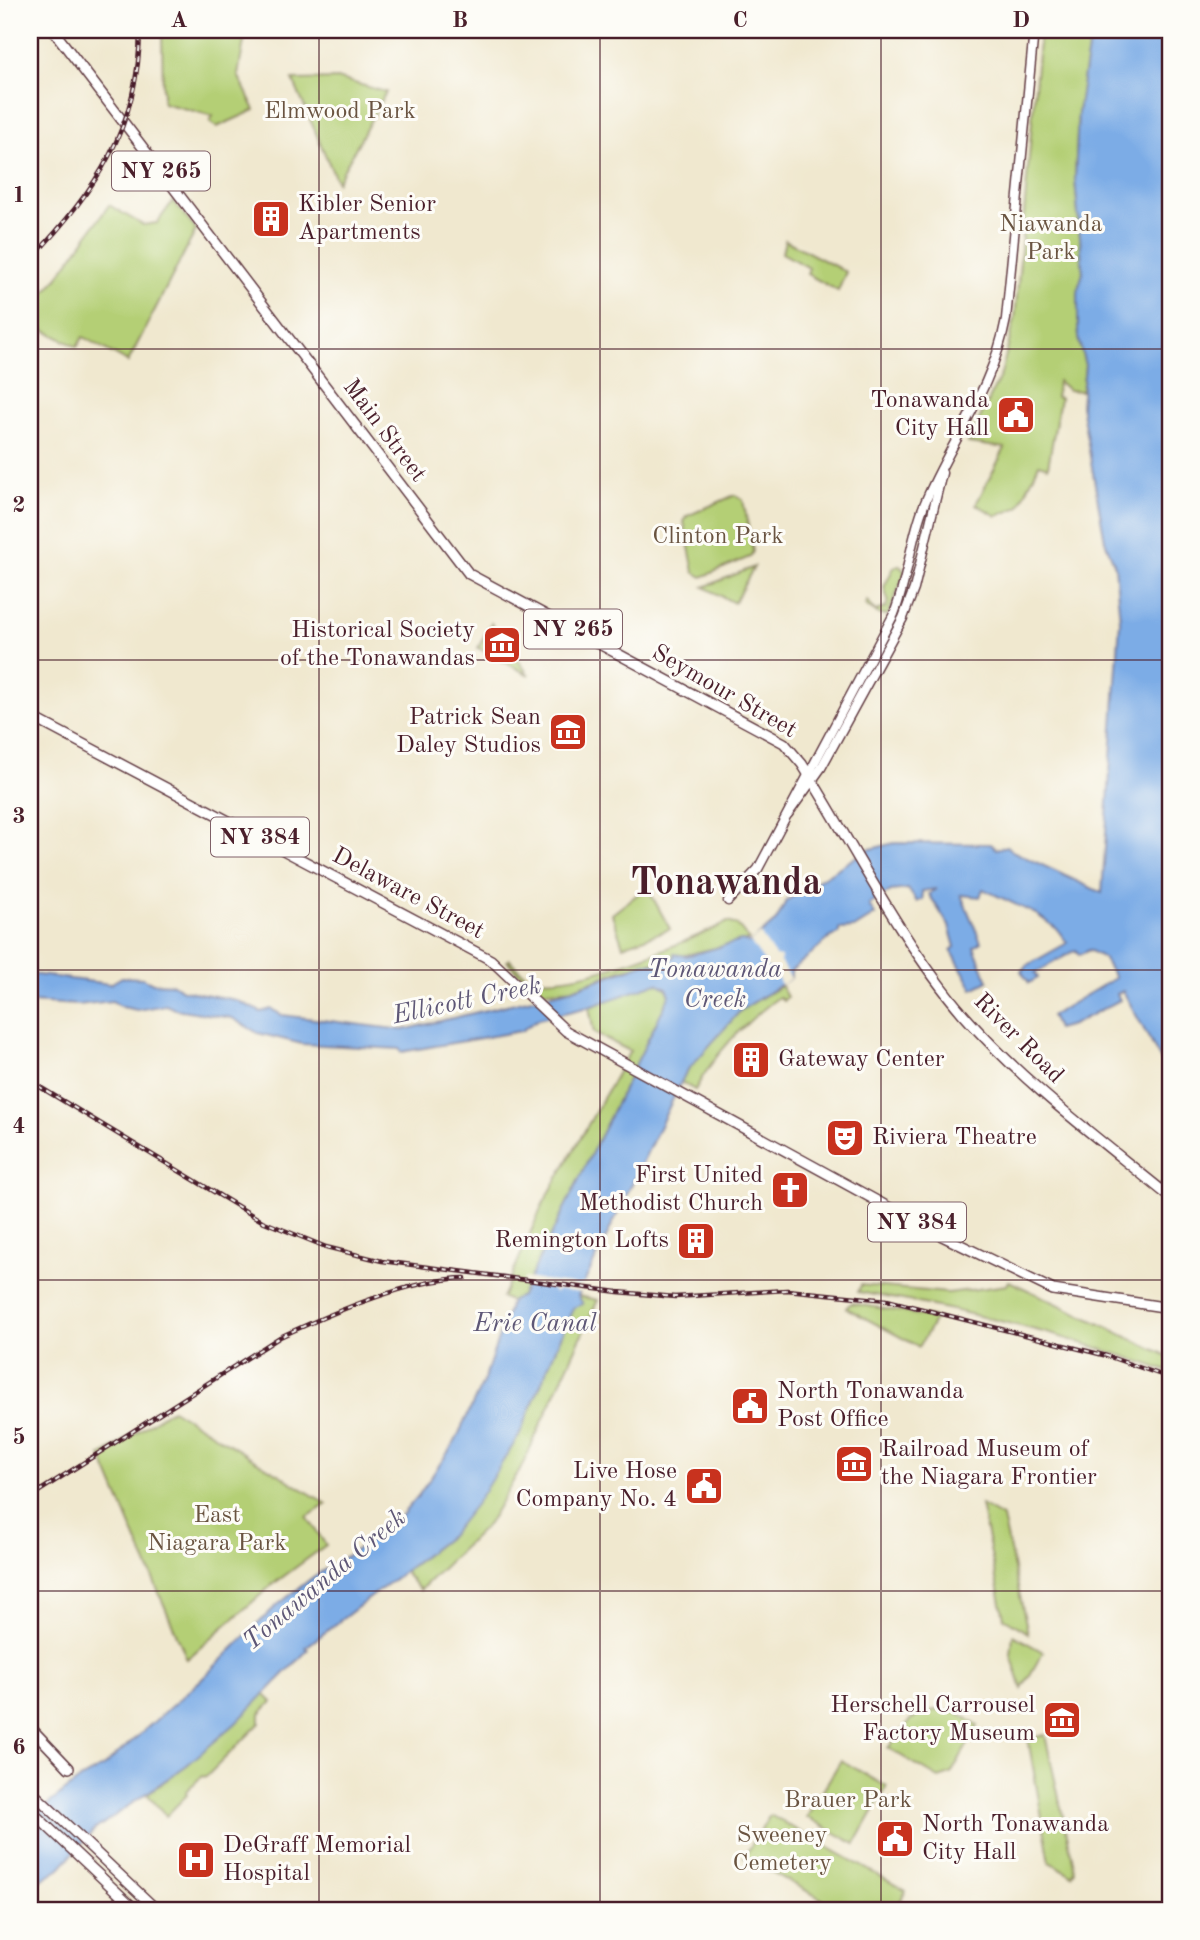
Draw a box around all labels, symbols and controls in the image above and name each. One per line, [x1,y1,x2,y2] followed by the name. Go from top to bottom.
[170,9,188,32] text: A
[452,9,468,32] text: B
[732,9,748,32] text: C
[1012,9,1030,32] text: D
[264,100,416,124] park label: Elmwood Park
[112,152,210,190] road number: NY 265
[12,184,26,207] text: 1
[298,193,436,245] place label: Kibler Senior Apartments
[250,198,292,240] building icon: Kibler Senior Apartments
[999,213,1103,265] park label: Niawanda Park
[338,375,430,487] street label: Main Street
[870,389,989,441] place label: Tonawanda City Hall
[995,394,1037,436] public building icon: Tonawanda City Hall
[12,494,26,517] text: 2
[652,525,784,549] park label: Clinton Park
[524,610,622,649] road number: NY 265
[280,619,475,671] place label: Historical Society of the Tonawandas
[481,624,523,666] museum icon: Historical Society of the Tonawandas
[648,641,800,743] street label: Seymour Street
[396,706,541,758] place label: Patrick Sean Daley Studios
[547,711,589,753] museum icon: Patrick Sean Daley Studios
[12,805,26,828] text: 3
[211,818,309,856] road number: NY 384
[328,844,488,944] street label: Delaware Street
[630,865,822,903] district label: Tonawanda
[648,957,782,1013] water label: Tonawanda Creek
[389,973,544,1030] water label: Ellicott Creek
[968,989,1068,1089] street label: River Road
[730,1039,772,1081] building icon: Gateway Center
[778,1048,945,1072] place label: Gateway Center
[12,1115,26,1138] text: 4
[824,1117,866,1159] theatre icon: Riviera Theatre
[872,1126,1037,1150] place label: Riviera Theatre
[579,1164,763,1216] place label: First United Methodist Church
[769,1169,811,1211] church icon: First United Methodist Church
[868,1203,966,1242] road number: NY 384
[675,1220,717,1262] building icon: Remington Lofts
[495,1229,669,1253] place label: Remington Lofts
[472,1311,597,1337] water label: Erie Canal
[777,1380,964,1432] place label: North Tonawanda Post Office
[729,1385,771,1427] public building icon: North Tonawanda Post Office
[12,1426,26,1449] text: 5
[881,1438,1097,1490] place label: Railroad Museum of the Niagara Frontier
[833,1443,875,1485] museum icon: Railroad Museum of the Niagara Frontier
[516,1460,677,1512] place label: Live Hose Company No. 4
[683,1465,725,1507] public building icon: Live Hose Company No. 4
[147,1504,287,1556] park label: East Niagara Park
[239,1505,411,1655] water label: Tonawanda Creek
[830,1694,1035,1746] place label: Herschell Carrousel Factory Museum
[1041,1699,1083,1741] museum icon: Herschell Carrousel Factory Museum
[12,1736,26,1759] text: 6
[784,1789,912,1813] park label: Brauer Park
[922,1813,1109,1865] place label: North Tonawanda City Hall
[874,1818,916,1860] public building icon: North Tonawanda City Hall
[732,1824,832,1876] park label: Sweeney Cemetery
[223,1834,411,1886] place label: DeGraff Memorial Hospital
[175,1839,217,1881] hospital icon: DeGraff Memorial Hospital

